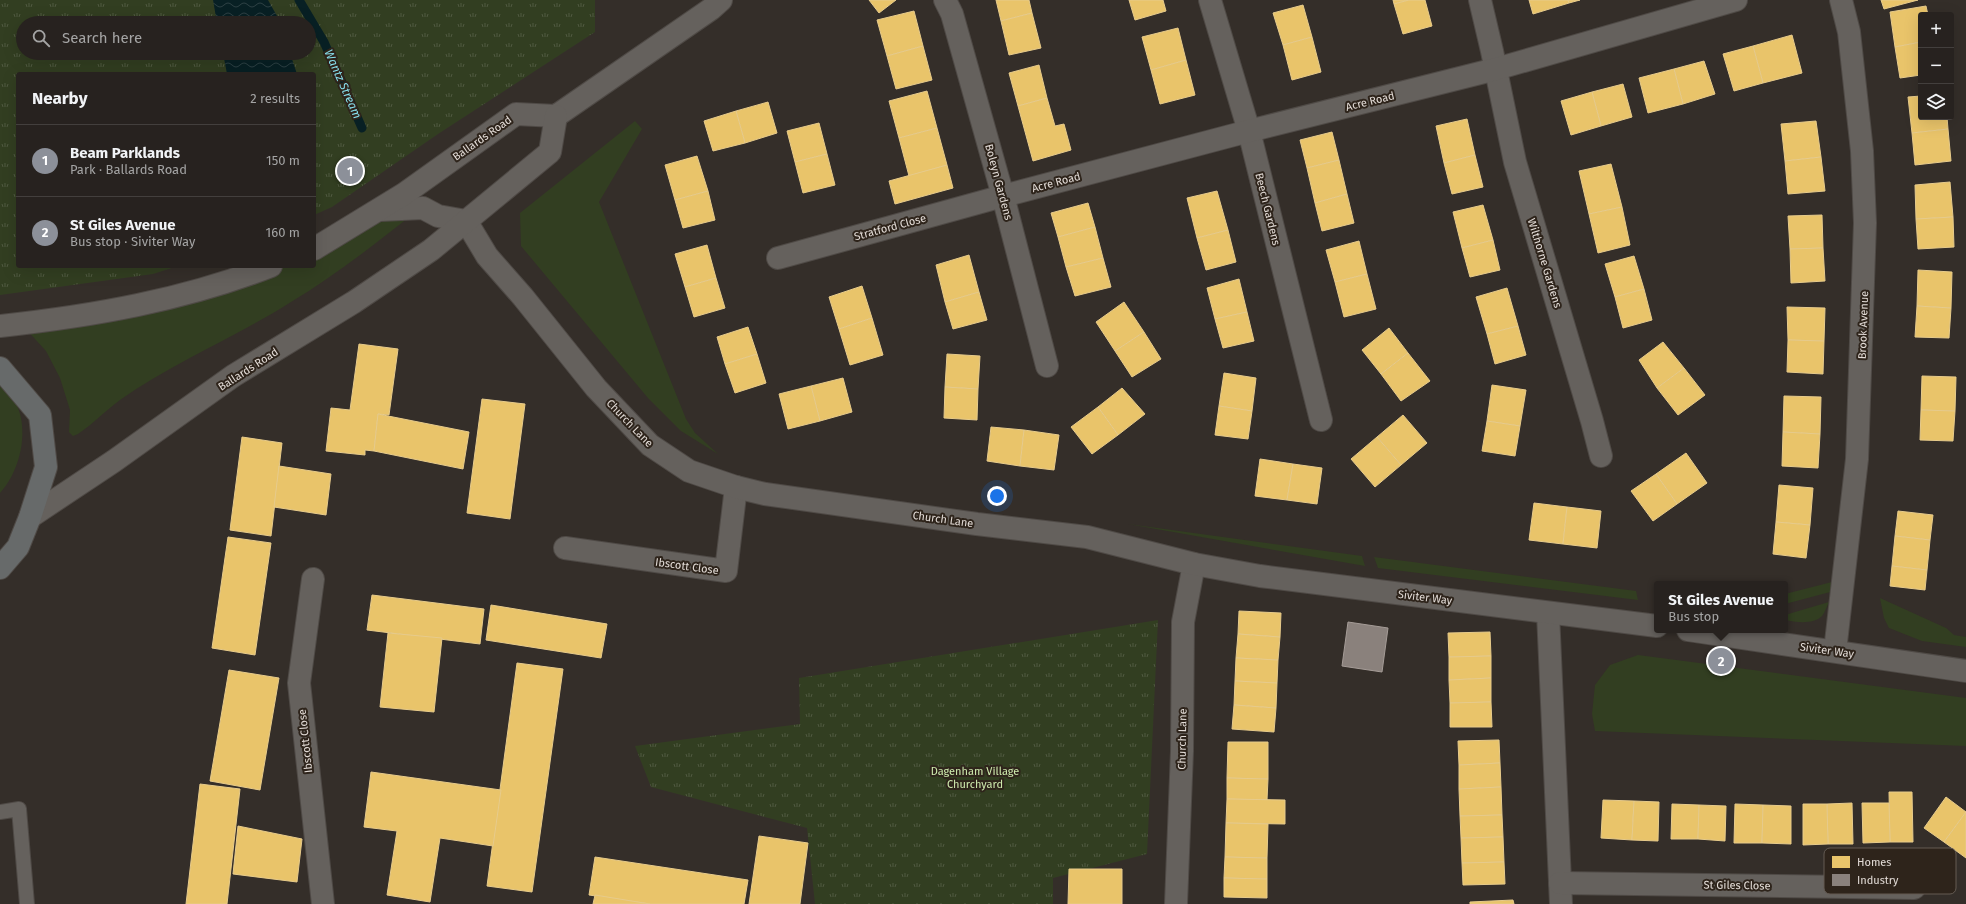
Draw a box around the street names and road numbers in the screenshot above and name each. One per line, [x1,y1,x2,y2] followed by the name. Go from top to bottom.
[1344,89,1396,114] street label: Acre Road
[450,113,514,163] street label: Ballards Road
[982,143,1015,221] street label: Boleyn Gardens
[1030,170,1082,195] street label: Acre Road
[1252,172,1283,247] street label: Beech Gardens
[853,212,928,243] street label: Stratford Close
[1525,217,1564,309] street label: Wilthorne Gardens
[1856,291,1871,359] street label: Brook Avenue
[216,345,281,394] street label: Ballards Road
[604,397,656,450] street label: Church Lane
[912,509,974,530] street label: Church Lane
[654,556,720,577] street label: Ibscott Close
[1397,588,1453,607] street label: Siviter Way
[1799,640,1855,661] street label: Siviter Way
[296,708,315,773] street label: Ibscott Close
[1175,708,1190,770] street label: Church Lane
[1703,878,1771,893] street label: St Giles Close

